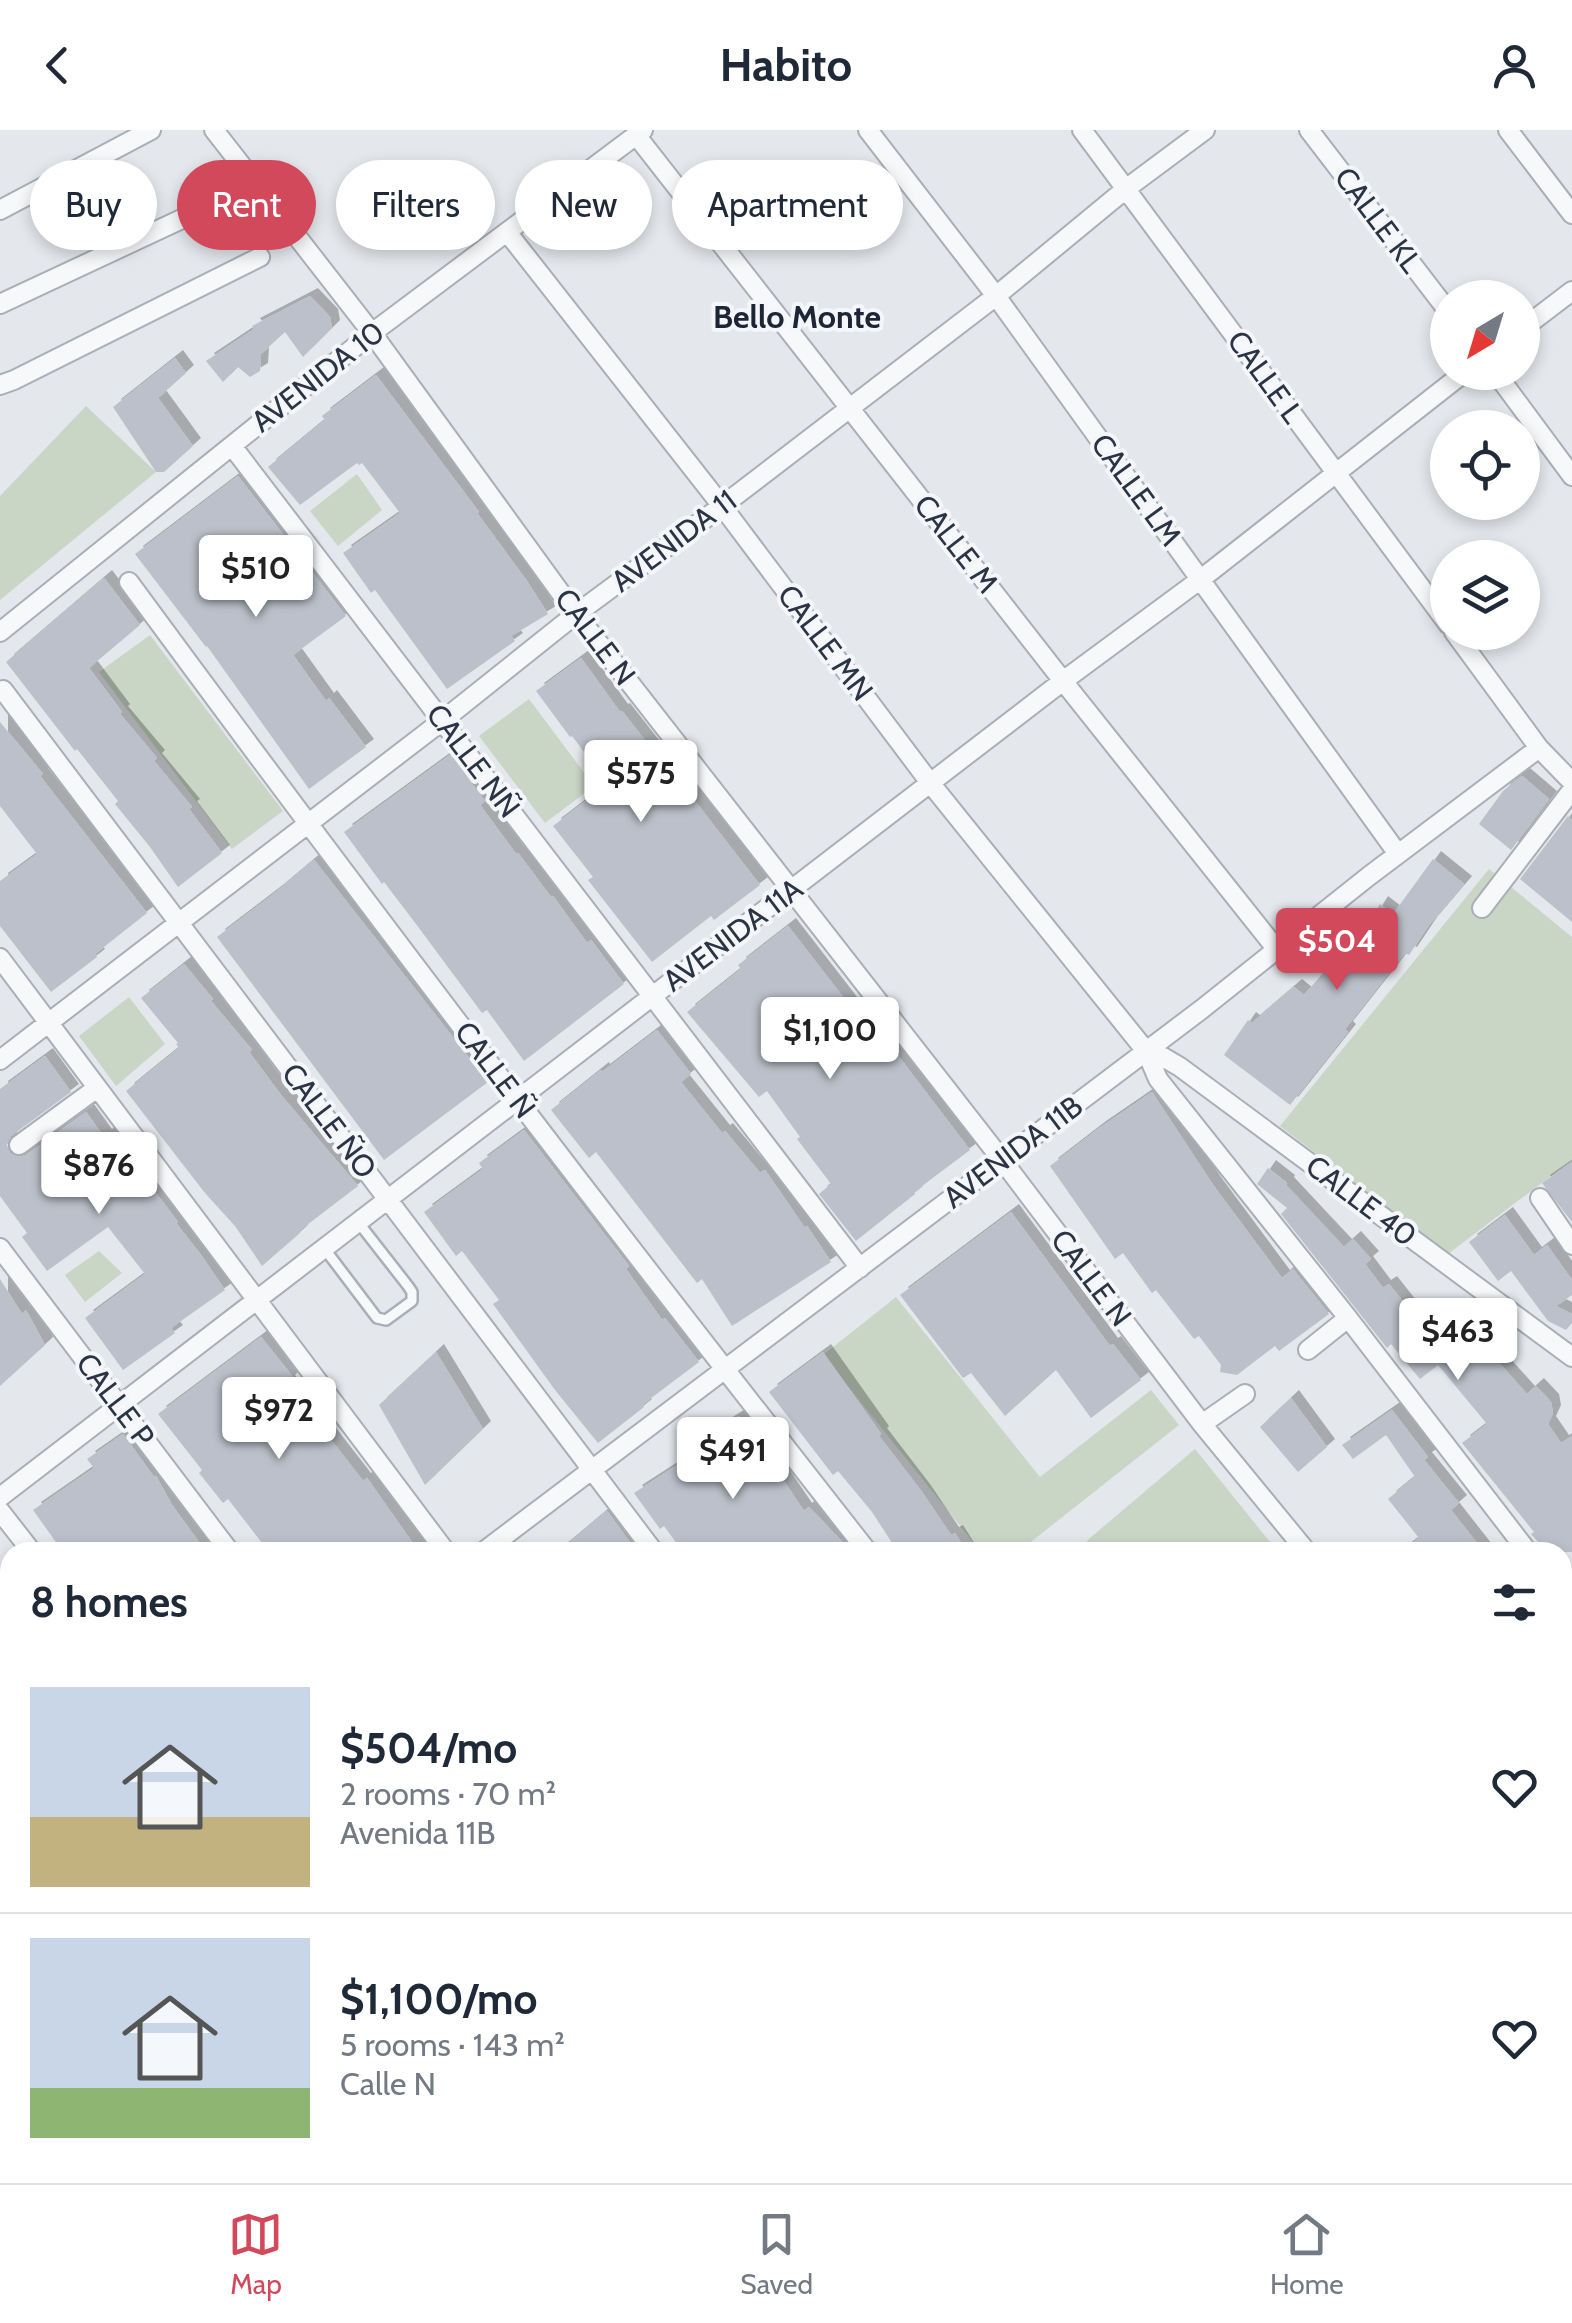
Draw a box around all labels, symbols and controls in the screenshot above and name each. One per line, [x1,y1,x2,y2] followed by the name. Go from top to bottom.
[30,38,85,93] icon: back
[720,38,852,92] text: Habito
[1487,38,1542,93] icon: person
[30,160,157,250] chip: Buy
[177,160,316,250] chip: Rent
[336,160,495,250] chip: Filters
[515,160,652,250] chip: New
[672,160,903,250] chip: Apartment
[1327,160,1430,280] street label: CALLE KL
[1430,280,1540,390] north arrow
[1430,280,1540,650] map controls
[713,297,881,336] district label: Bello Monte
[244,313,391,440] street label: AVENIDA 10
[1219,323,1311,430] street label: CALLE L
[1430,410,1540,520] button: locate
[1083,426,1190,553] street label: CALLE LM
[604,482,744,600] street label: AVENIDA 11
[906,487,1006,600] street label: CALLE M
[197,535,315,620] pin: $510
[1430,540,1540,650] button: layers
[221,548,291,587] text: $510
[770,577,881,708] street label: CALLE MN
[547,581,644,692] street label: CALLE N
[419,697,528,825] street label: CALLE NÑ
[582,740,700,825] pin: $575
[606,753,676,792] text: $575
[656,870,810,999] street label: AVENIDA 11A
[1278,908,1396,993] pin: $504
[1298,921,1376,960] text: $504
[749,997,911,1082] pin: $1,100
[783,1010,877,1049] text: $1,100
[447,1014,544,1125] street label: CALLE Ñ
[274,1056,385,1186] street label: CALLE ÑO
[936,1087,1090,1216] street label: AVENIDA 11B
[40,1132,158,1217] pin: $876
[63,1145,135,1184] text: $876
[1299,1147,1424,1254] street label: CALLE 40
[1043,1222,1140,1333] street label: CALLE N
[1399,1298,1517,1383] pin: $463
[1421,1311,1495,1350] text: $463
[68,1346,163,1454] street label: CALLE P
[220,1377,338,1462] pin: $972
[244,1390,314,1429] text: $972
[674,1417,792,1502] pin: $491
[699,1430,767,1469] text: $491
[1487,1575,1542,1630] icon: filters
[30,1576,188,1628] text: 8 homes
[340,1722,517,1774] text: $504/mo
[110,1727,230,1847] icon: home
[1487,1760,1542,1815] icon: heart
[340,1774,556,1813] text: 2 rooms · 70 m²
[340,1813,495,1852] text: Avenida 11B
[340,1973,538,2025] text: $1,100/mo
[110,1978,230,2098] icon: home
[1487,2011,1542,2066] icon: heart
[340,2025,565,2064] text: 5 rooms · 143 m²
[340,2064,436,2103] text: Calle N
[228,2207,283,2301] tab: Map
[740,2207,813,2301] tab: Saved
[1270,2207,1344,2301] tab: Home

